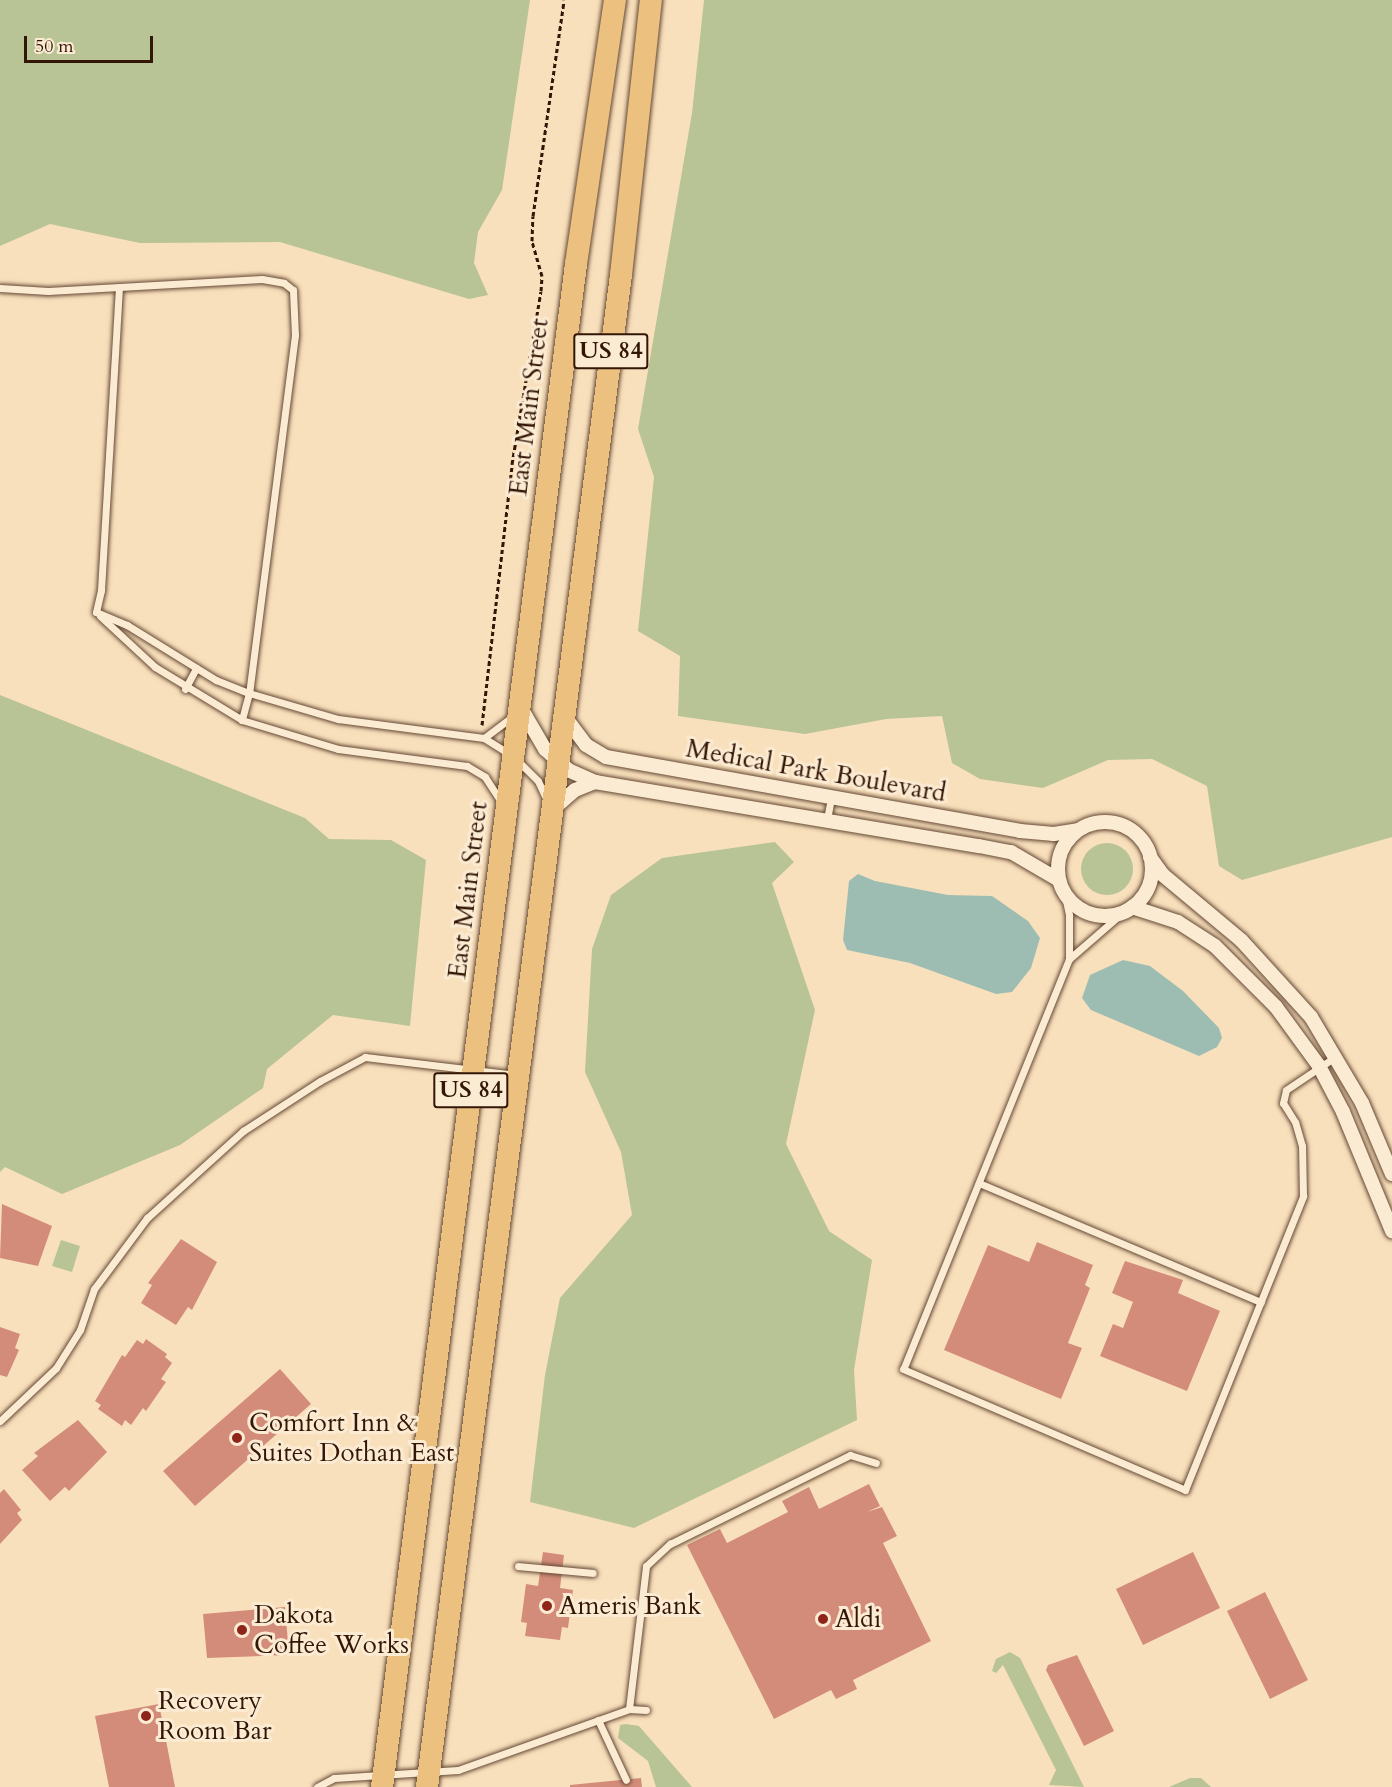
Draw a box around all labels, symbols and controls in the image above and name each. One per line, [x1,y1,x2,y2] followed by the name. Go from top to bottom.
[27,24,156,62] scale bar
[35,34,74,59] text: 50 m
[503,317,555,497] street label: East Main Street
[572,330,650,372] road number: US 84
[684,733,948,809] street label: Medical Park Boulevard
[442,800,494,980] street label: East Main Street
[432,1069,510,1111] road number: US 84
[249,1407,454,1468] place label: Comfort Inn & Suites Dothan East
[230,1431,244,1445] marker: Comfort Inn & Suites Dothan East
[559,1590,701,1622] place label: Ameris Bank
[254,1599,409,1660] place label: Dakota Coffee Works
[540,1599,554,1613] marker: Ameris Bank
[835,1603,881,1635] place label: Aldi
[816,1612,830,1626] marker: Aldi
[235,1623,249,1637] marker: Dakota Coffee Works
[158,1685,271,1746] place label: Recovery Room Bar
[139,1709,153,1723] marker: Recovery Room Bar

